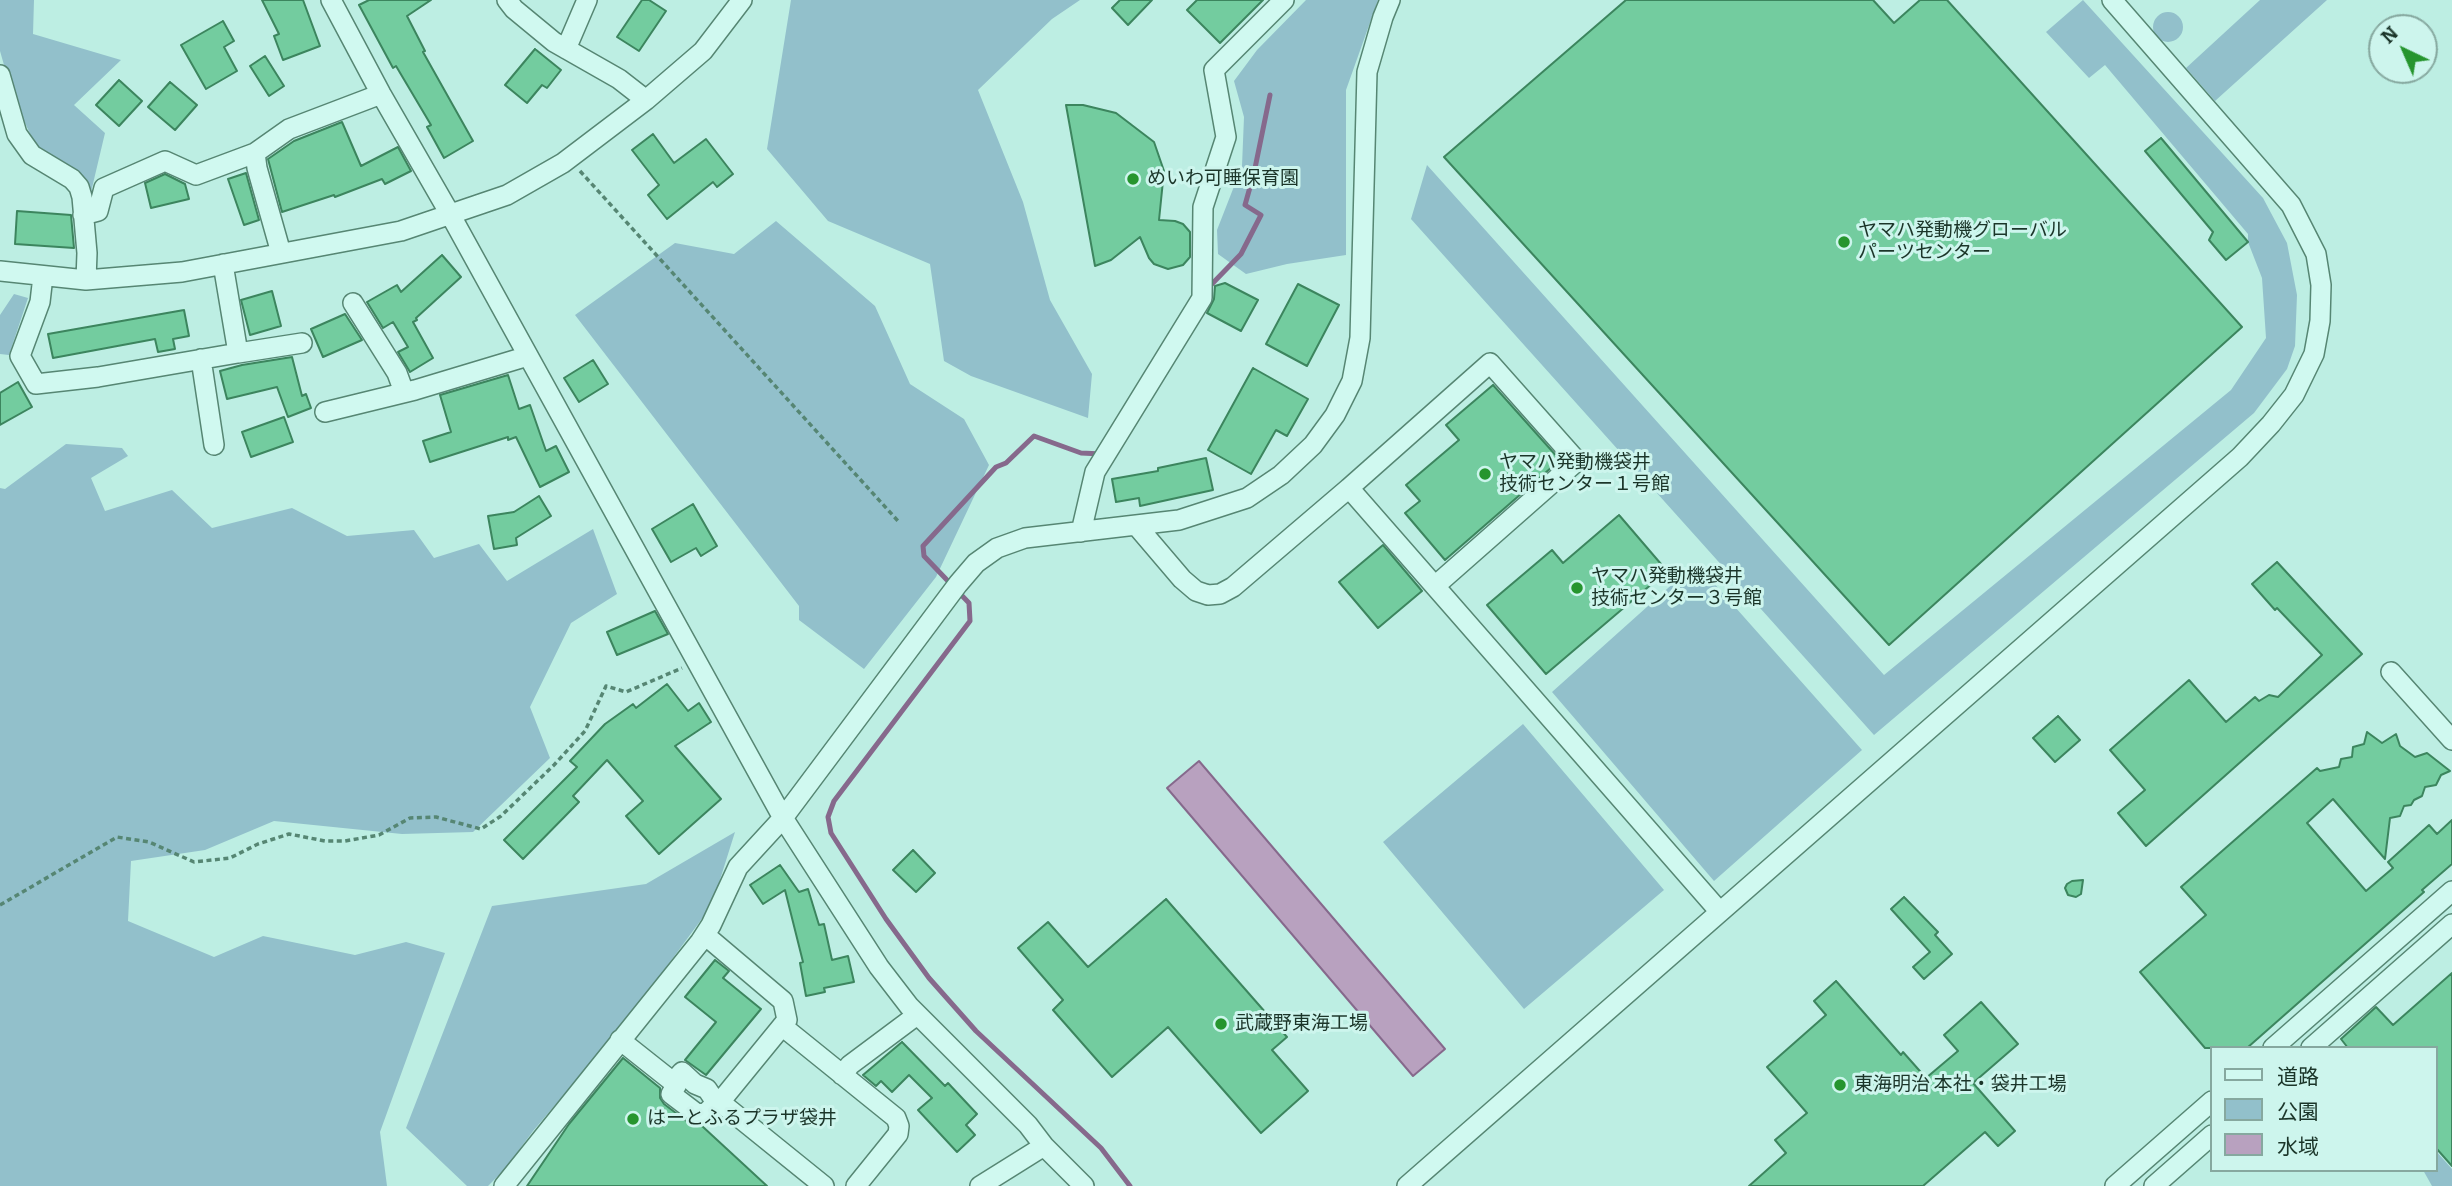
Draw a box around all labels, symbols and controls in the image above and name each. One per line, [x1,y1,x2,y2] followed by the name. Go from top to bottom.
[2368,14,2438,84] north arrow
[2376,22,2403,48] text: N
[1147,168,1299,190] place label: めいわ可睡保育園
[1125,171,1141,187] marker: めいわ可睡保育園
[1858,220,2067,264] place label: ヤマハ発動機グローバル パーツセンター
[1836,234,1852,250] marker: ヤマハ発動機グローバル パーツセンター
[1499,452,1670,496] place label: ヤマハ発動機袋井 技術センター１号館
[1477,466,1493,482] marker: ヤマハ発動機袋井 技術センター１号館
[1591,566,1762,610] place label: ヤマハ発動機袋井 技術センター３号館
[1569,580,1585,596] marker: ヤマハ発動機袋井 技術センター３号館
[1235,1013,1368,1035] place label: 武蔵野東海工場
[1213,1016,1229,1032] marker: 武蔵野東海工場
[2210,1046,2438,1172] legend
[2277,1064,2319,1090] text: 道路
[1854,1074,2067,1096] place label: 東海明治 本社・袋井工場
[1832,1077,1848,1093] marker: 東海明治 本社・袋井工場
[2277,1099,2319,1125] text: 公園
[647,1108,837,1130] place label: はーとふるプラザ袋井
[625,1111,641,1127] marker: はーとふるプラザ袋井
[2277,1134,2319,1160] text: 水域

